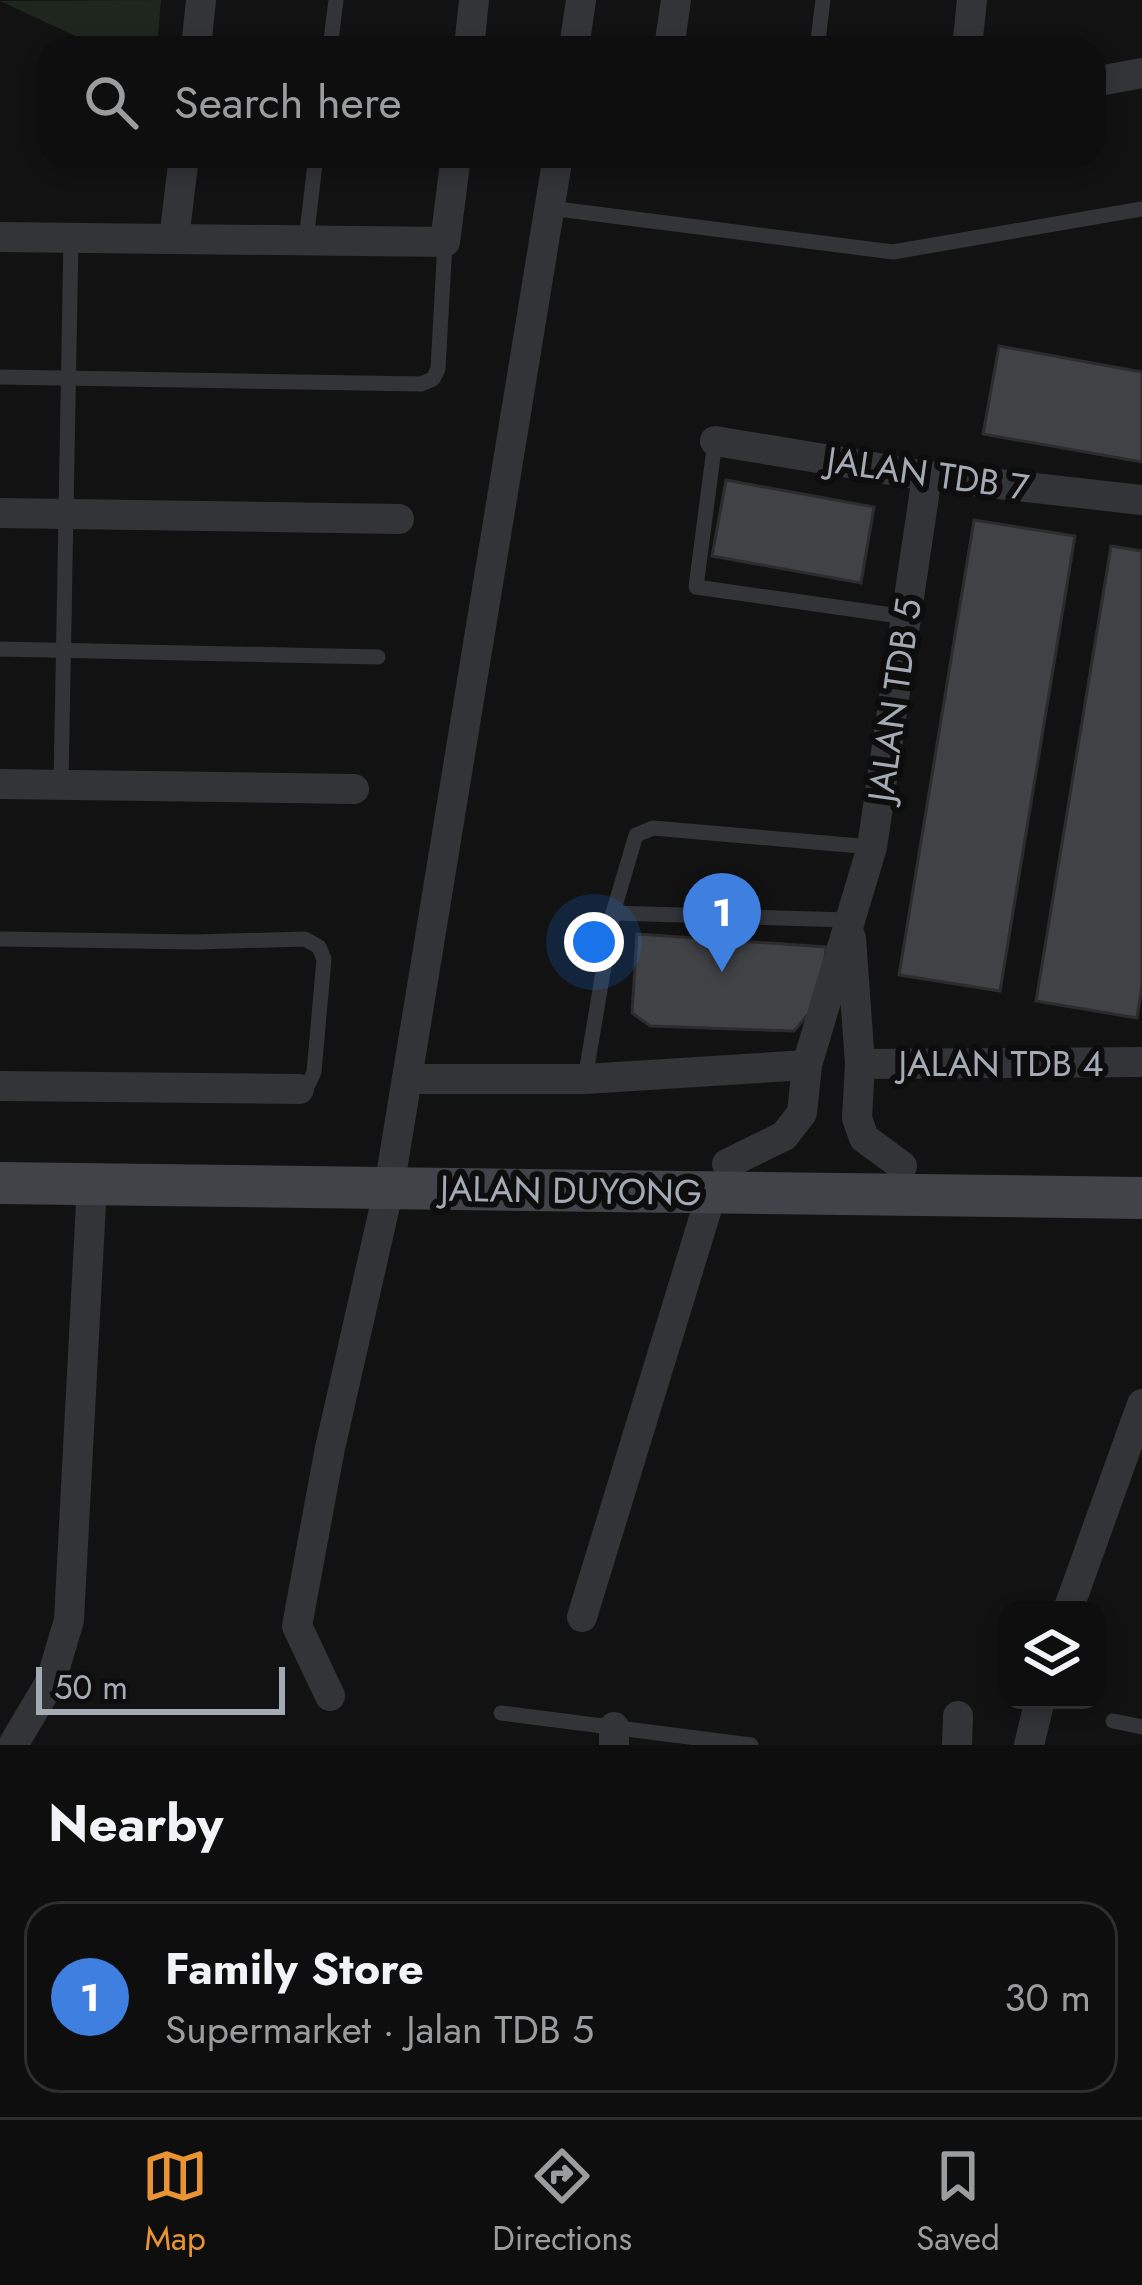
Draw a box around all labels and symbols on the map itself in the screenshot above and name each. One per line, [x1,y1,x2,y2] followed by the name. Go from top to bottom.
[820,433,1032,513] street label: JALAN TDB 7
[853,595,934,809] street label: JALAN TDB 5
[683,873,761,972] pin: 1
[564,912,624,972] your location
[894,1037,1104,1089] street label: JALAN TDB 4
[436,1162,702,1218] street label: JALAN DUYONG
[36,1661,285,1714] scale bar

